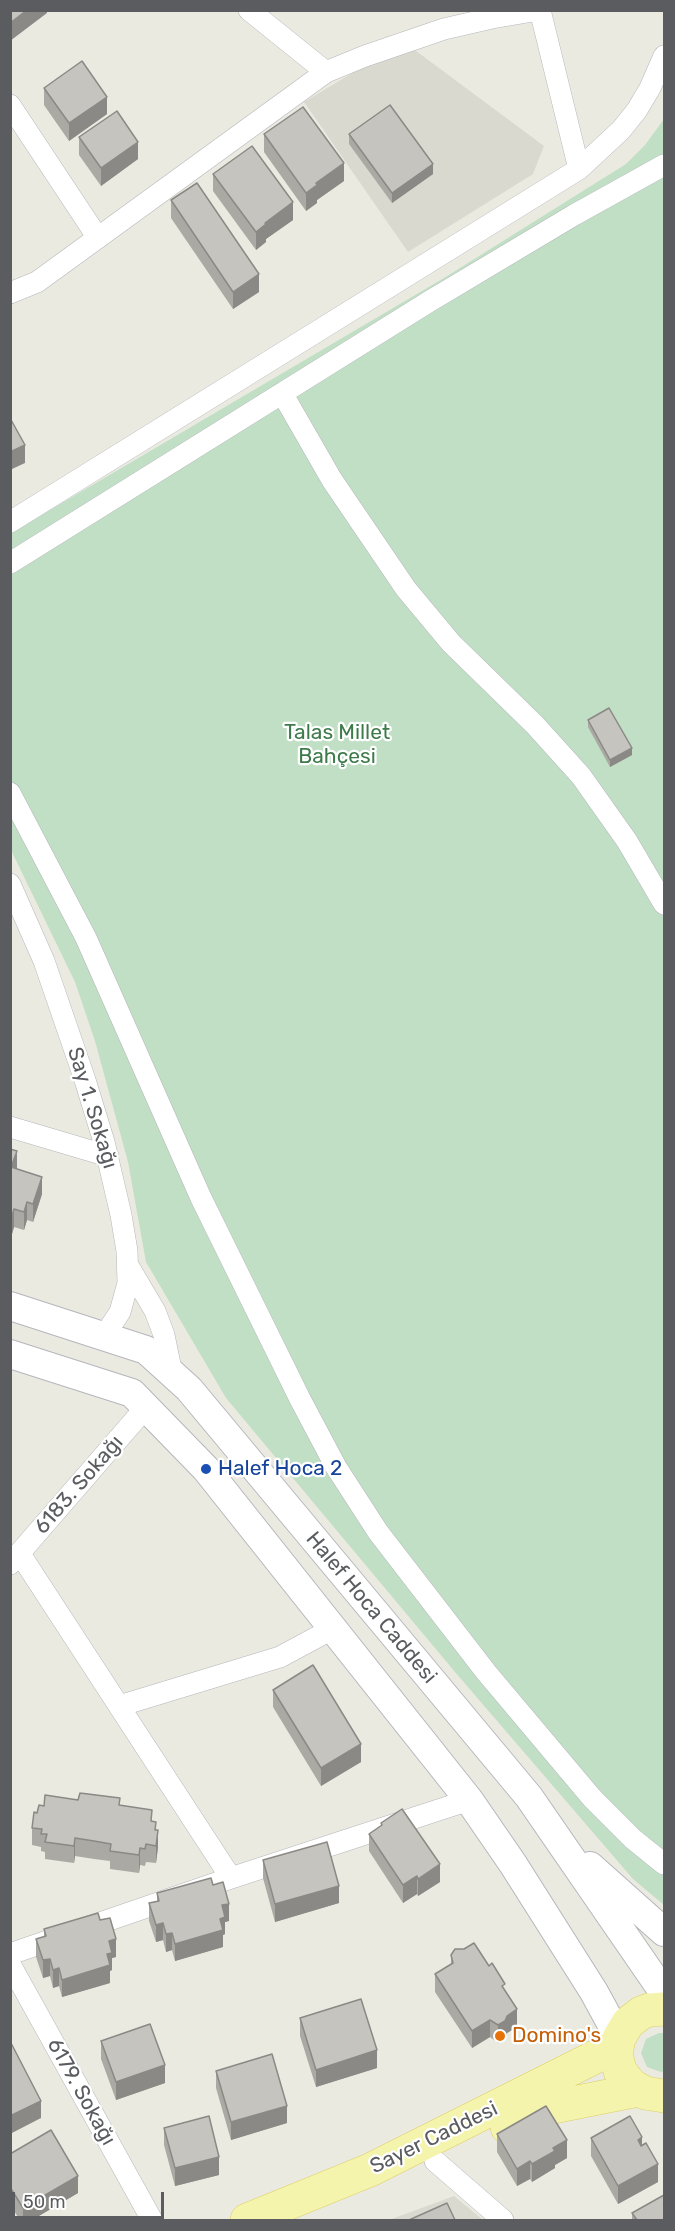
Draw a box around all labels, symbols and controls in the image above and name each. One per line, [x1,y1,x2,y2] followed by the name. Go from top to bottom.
[284,720,390,770] park label: Talas Millet Bahçesi
[62,1044,122,1172] street label: Say 1. Sokağı
[29,1431,129,1539] street label: 6183. Sokağı
[218,1456,342,1482] place label: Halef Hoca 2
[199,1462,213,1476] marker: Halef Hoca 2
[300,1527,442,1689] street label: Halef Hoca Caddesi
[512,2023,601,2049] place label: Domino's
[493,2029,507,2043] marker: Domino's
[41,2034,121,2150] street label: 6179. Sokağı
[366,2096,502,2180] street label: Sayer Caddesi
[15,2180,166,2218] scale bar
[23,2191,66,2213] text: 50 m

